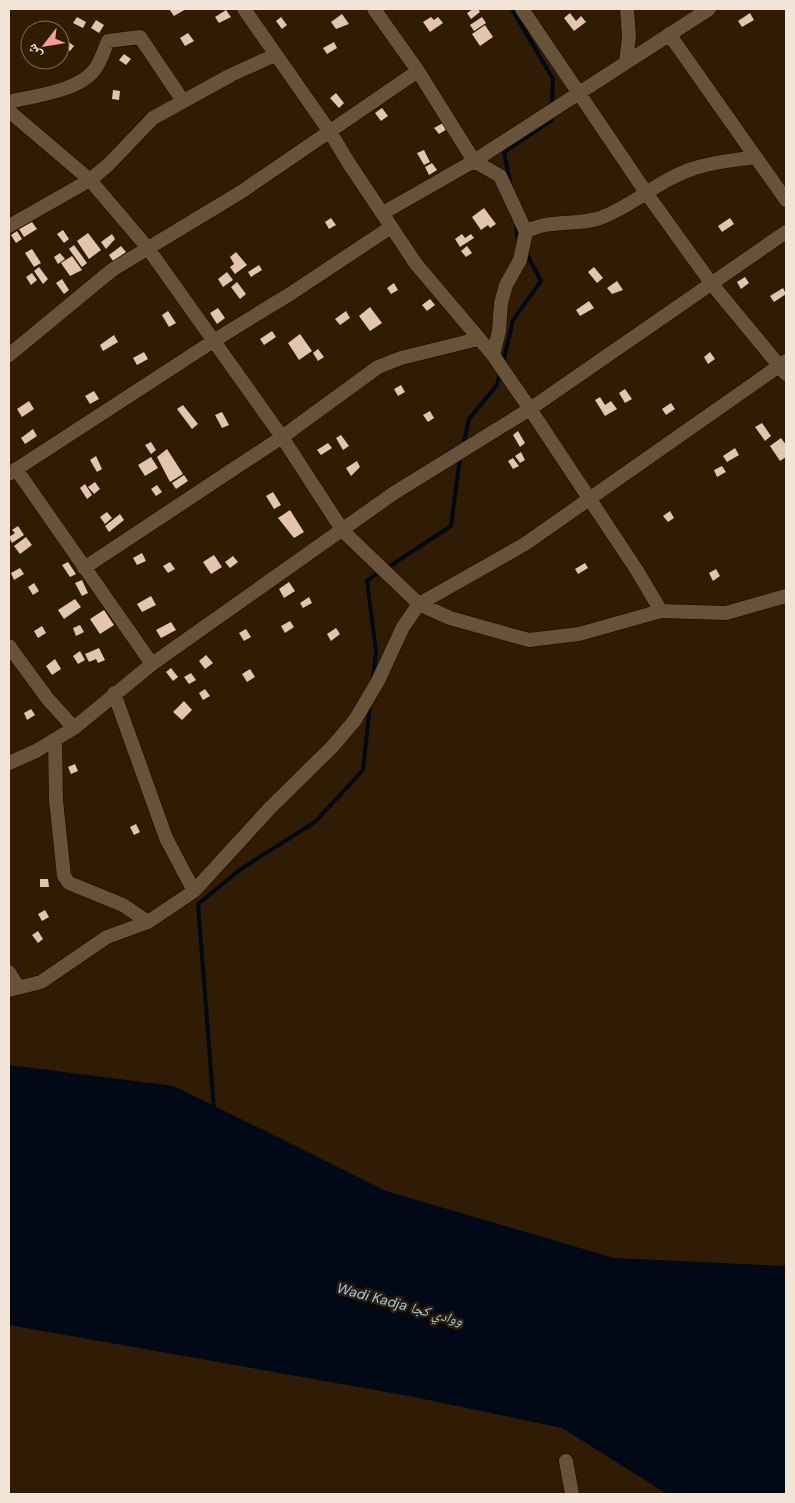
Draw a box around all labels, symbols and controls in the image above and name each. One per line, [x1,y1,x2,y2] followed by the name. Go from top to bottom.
[20,20,70,70] north arrow
[22,41,45,63] text: ش
[334,1278,466,1332] water label: Wadi Kadja ووادي كجا

